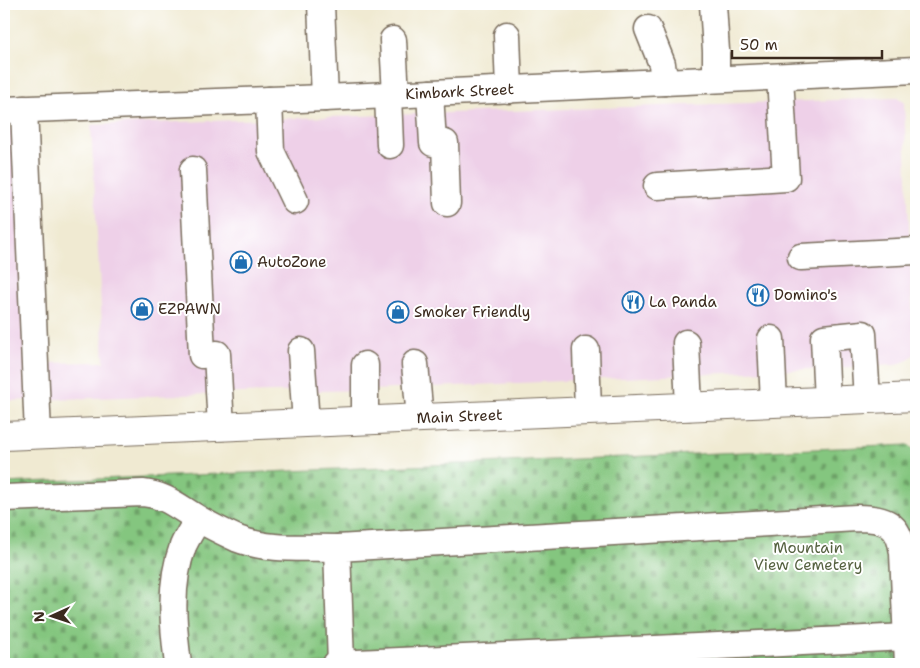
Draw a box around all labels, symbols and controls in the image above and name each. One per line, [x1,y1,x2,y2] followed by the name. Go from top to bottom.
[732,28,882,60] scale bar
[740,35,778,55] text: 50 m
[405,79,514,104] street label: Kimbark Street
[229,250,253,274] shop icon: AutoZone
[257,252,327,272] place label: AutoZone
[746,283,770,307] restaurant icon: Domino's
[774,285,837,305] place label: Domino's
[621,290,645,314] restaurant icon: La Panda
[649,292,717,312] place label: La Panda
[130,297,154,321] shop icon: EZPAWN
[158,299,221,319] place label: EZPAWN
[386,300,410,324] shop icon: Smoker Friendly
[414,302,530,322] place label: Smoker Friendly
[416,405,503,428] street label: Main Street
[754,538,862,575] park label: Mountain View Cemetery
[28,590,78,640] north arrow
[30,611,48,623] text: N

